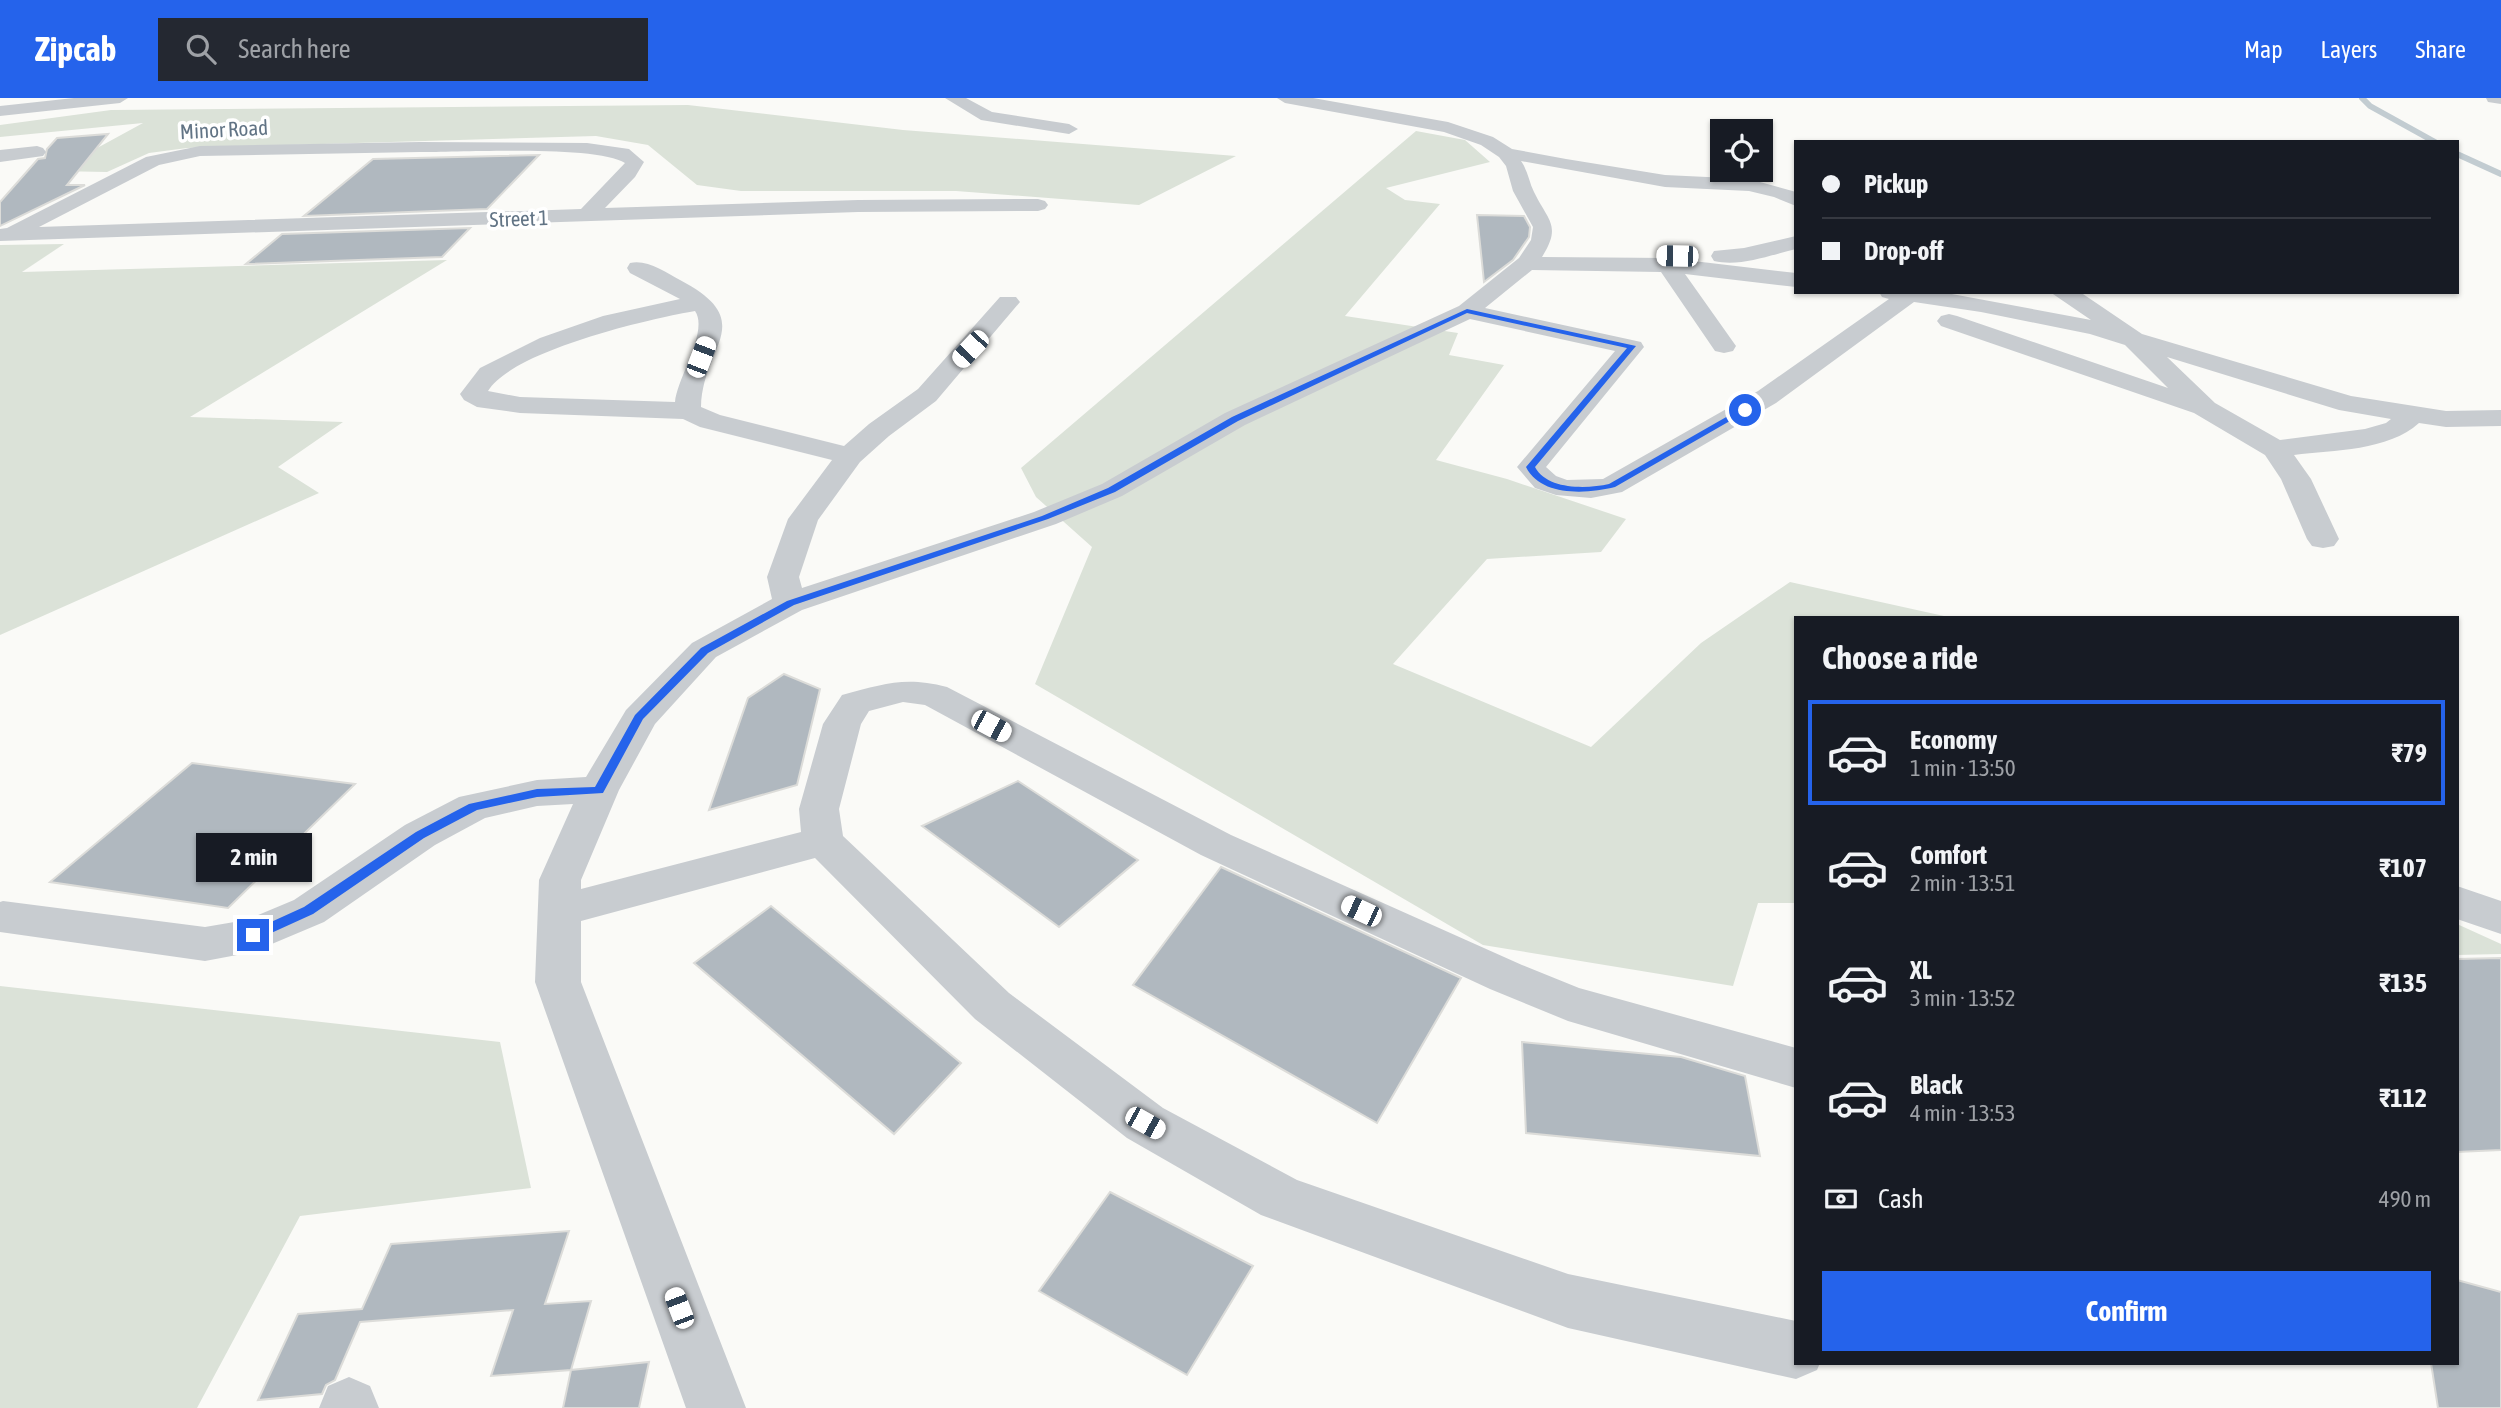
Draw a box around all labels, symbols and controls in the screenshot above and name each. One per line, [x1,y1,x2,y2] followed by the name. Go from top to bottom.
[158,18,648,81] search box
[35,30,116,68] text: Zipcab
[182,30,220,68] icon: search
[238,34,350,64] text: Search here
[2244,36,2283,63] text: Map
[2321,36,2377,63] text: Layers
[2415,36,2466,63] text: Share
[179,115,269,143] street label: Minor Road
[1710,119,1773,182] map controls
[1710,119,1773,182] button: locate
[1864,169,1928,199] text: Pickup
[489,205,549,231] street label: Street 1
[1864,236,1944,266] text: Drop-off
[1656,245,1699,267] car
[948,326,993,372] car
[684,334,719,380] car
[1729,394,1761,426] route start
[1822,639,1978,676] text: Choose a ride
[968,707,1015,745] car
[1826,721,1889,784] icon: car
[1910,725,1997,755] text: Economy
[2391,738,2427,768] text: ₹79
[1910,755,2016,781] text: 1 min · 13:50
[195,834,311,882] callout: 2 min
[1826,836,1889,899] icon: car
[1910,840,1987,870] text: Comfort
[231,844,277,870] text: 2 min
[2379,853,2427,883] text: ₹107
[1910,870,2016,896] text: 2 min · 13:51
[1338,893,1385,929] car
[237,919,269,951] route end
[1826,951,1889,1014] icon: car
[1910,955,1932,985] text: XL
[2379,968,2427,998] text: ₹135
[1910,985,2016,1011] text: 3 min · 13:52
[1826,1066,1889,1129] icon: car
[1910,1070,1962,1100] text: Black
[2379,1083,2427,1113] text: ₹112
[1910,1100,2016,1126] text: 4 min · 13:53
[1122,1104,1169,1142] car
[1822,1180,1860,1218] icon: cash
[1878,1184,1924,1214] text: Cash
[2379,1186,2431,1212] text: 490 m
[1822,1271,2431,1351] button: Confirm
[662,1285,697,1331] car

